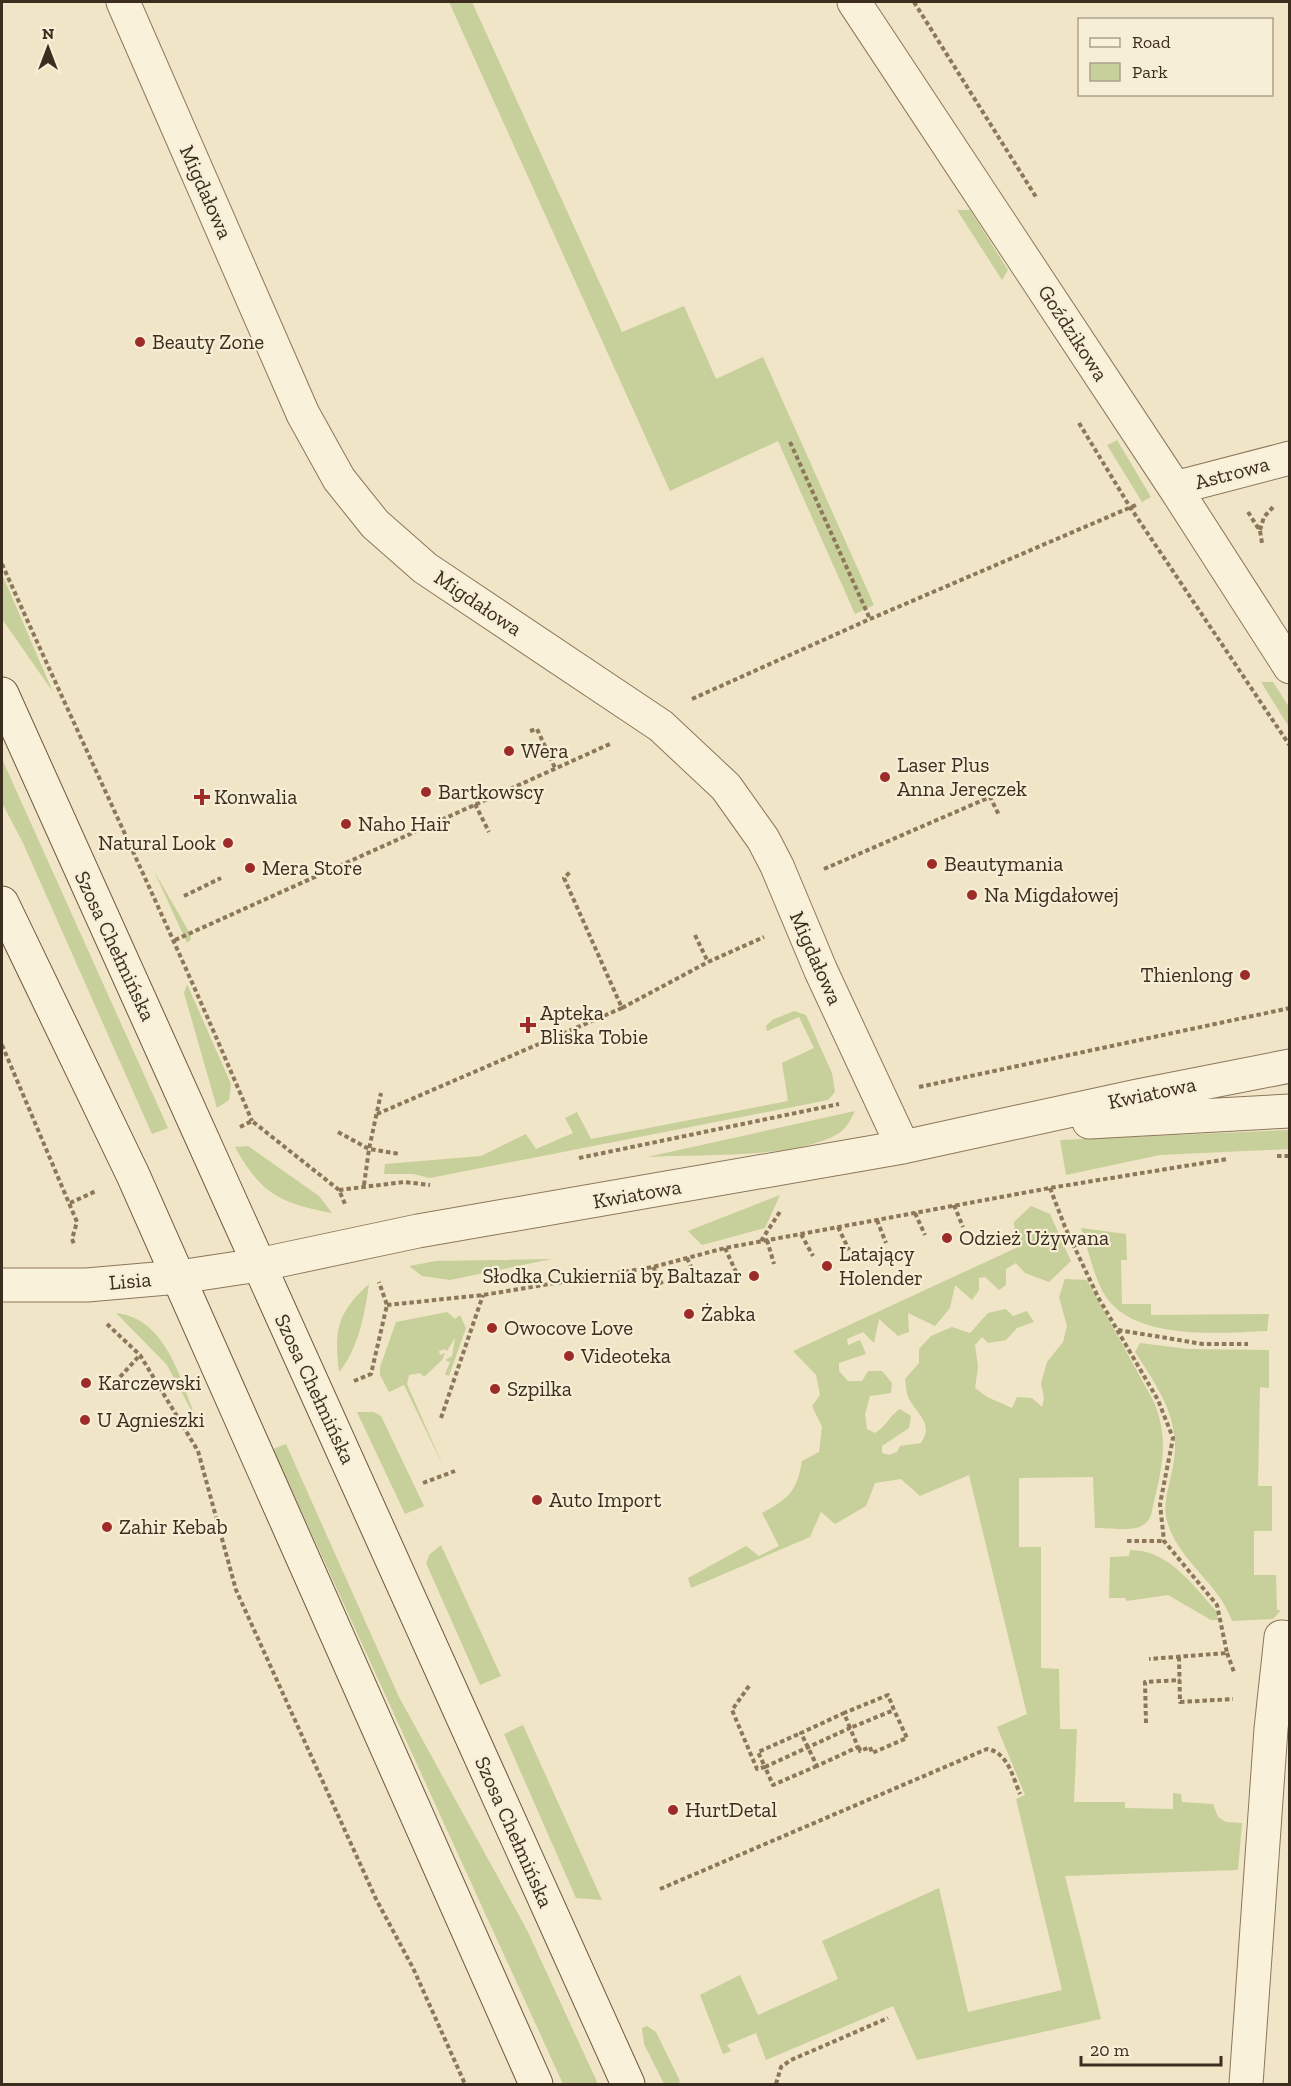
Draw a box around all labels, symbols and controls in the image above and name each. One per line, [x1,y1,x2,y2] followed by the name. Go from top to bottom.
[18,18,78,78] north arrow
[1078,18,1273,96] legend
[42,24,54,43] text: N
[1132,31,1171,53] text: Road
[1132,61,1168,83] text: Park
[175,141,238,243] street label: Migdałowa
[1033,280,1114,385] street label: Goździkowa
[152,329,264,354] place label: Beauty Zone
[133,335,147,349] marker: Beauty Zone
[1192,451,1272,494] street label: Astrowa
[430,564,527,641] street label: Migdałowa
[521,738,568,763] place label: Wera
[502,744,516,758] marker: Wera
[897,752,1027,801] place label: Laser Plus Anna Jereczek
[878,770,892,784] marker: Laser Plus Anna Jereczek
[438,779,544,804] place label: Bartkowscy
[214,784,297,809] place label: Konwalia
[419,785,433,799] marker: Bartkowscy
[195,790,209,804] marker: Konwalia
[358,811,451,836] place label: Naho Hair
[339,817,353,831] marker: Naho Hair
[98,830,216,855] place label: Natural Look
[221,836,235,850] marker: Natural Look
[944,851,1063,876] place label: Beautymania
[262,855,362,880] place label: Mera Store
[925,857,939,871] marker: Beautymania
[243,861,257,875] marker: Mera Store
[70,867,161,1025] street label: Szosa Chełmińska
[984,882,1119,908] place label: Na Migdałowej
[965,888,979,902] marker: Na Migdałowej
[785,907,848,1009] street label: Migdałowa
[1141,962,1233,987] place label: Thienlong
[1238,968,1252,982] marker: Thienlong
[540,1000,648,1049] place label: Apteka Bliska Tobie
[521,1018,535,1032] marker: Apteka Bliska Tobie
[1106,1071,1198,1114] street label: Kwiatowa
[591,1173,683,1214] street label: Kwiatowa
[959,1225,1109,1250] place label: Odzież Używana
[940,1231,954,1245] marker: Odzież Używana
[839,1241,923,1290] place label: Latający Holender
[820,1259,834,1273] marker: Latający Holender
[482,1263,742,1288] place label: Słodka Cukiernia by Baltazar
[108,1266,152,1295] street label: Lisia
[747,1269,761,1283] marker: Słodka Cukiernia by Baltazar
[701,1301,756,1326] place label: Żabka
[682,1307,696,1321] marker: Żabka
[270,1310,361,1468] street label: Szosa Chełmińska
[504,1315,633,1340] place label: Owocove Love
[485,1321,499,1335] marker: Owocove Love
[580,1343,671,1368] place label: Videoteka
[562,1349,576,1363] marker: Videoteka
[98,1370,202,1395] place label: Karczewski
[79,1376,93,1390] marker: Karczewski
[507,1376,572,1401] place label: Szpilka
[488,1382,502,1396] marker: Szpilka
[97,1407,205,1432] place label: U Agnieszki
[78,1413,92,1427] marker: U Agnieszki
[549,1487,661,1512] place label: Auto Import
[530,1493,544,1507] marker: Auto Import
[119,1514,228,1539] place label: Zahir Kebab
[100,1520,114,1534] marker: Zahir Kebab
[470,1752,559,1911] street label: Szosa Chełmińska
[685,1797,777,1822] place label: HurtDetal
[666,1803,680,1817] marker: HurtDetal
[1081,2029,1220,2067] scale bar
[1090,2039,1130,2061] text: 20 m

